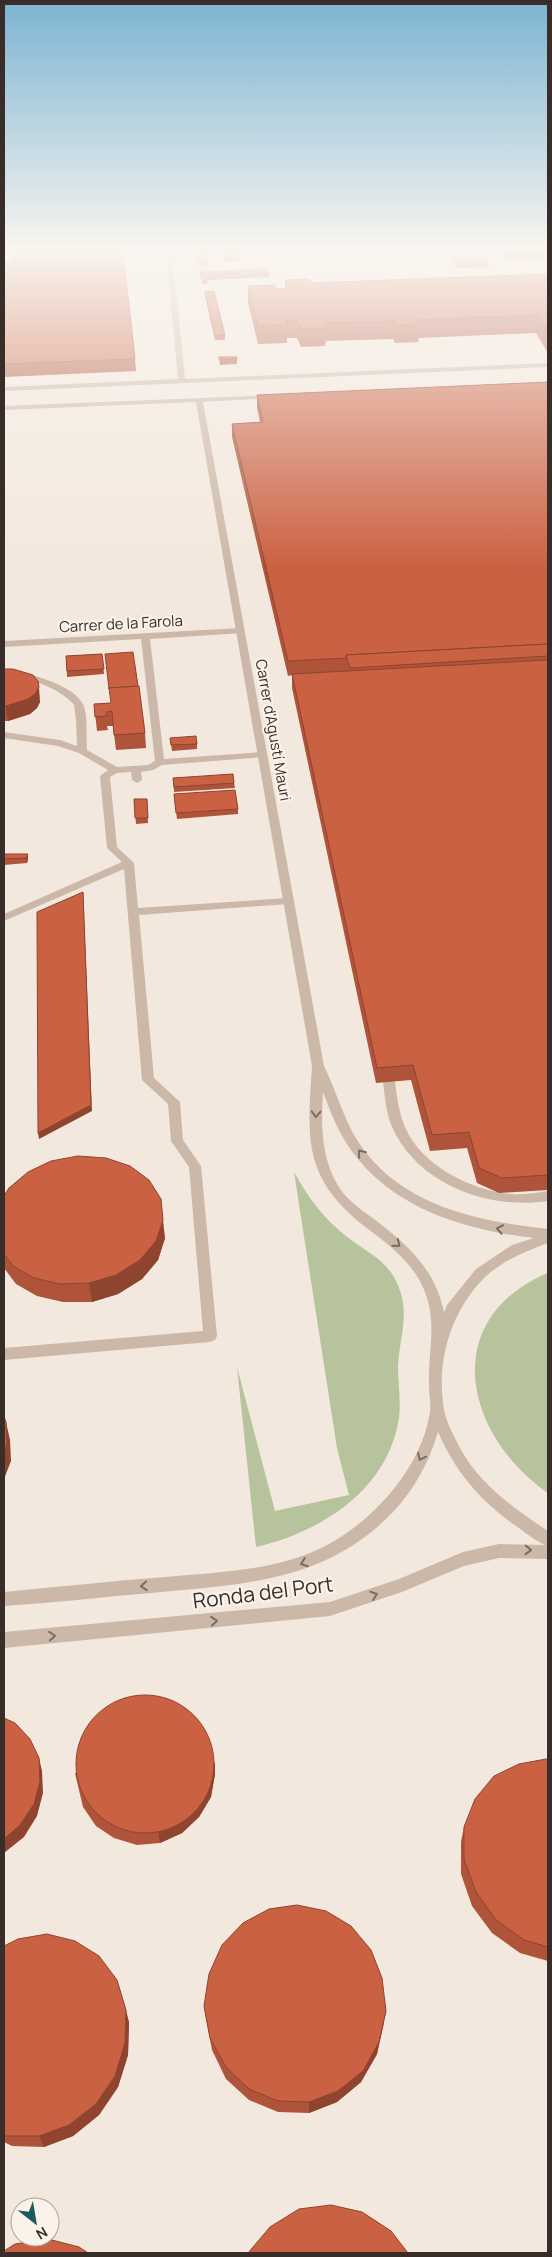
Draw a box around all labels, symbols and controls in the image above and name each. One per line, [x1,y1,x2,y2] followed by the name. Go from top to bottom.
[59,610,183,637] street label: Carrer de la Farola
[251,657,296,802] street label: Carrer d'Agustí Mauri
[311,1111,321,1119] one-way arrow
[358,1149,367,1159] one-way arrow
[495,1224,504,1235] one-way arrow
[391,1238,400,1246] one-way arrow
[417,1452,427,1461] one-way arrow
[525,1545,533,1556] one-way arrow
[300,1557,309,1567] one-way arrow
[191,1570,335,1615] street label: Ronda del Port
[139,1580,147,1591] one-way arrow
[369,1591,378,1601] one-way arrow
[210,1615,218,1626] one-way arrow
[49,1631,57,1642] one-way arrow
[10,2197,60,2247] north arrow
[33,2223,51,2244] text: N

